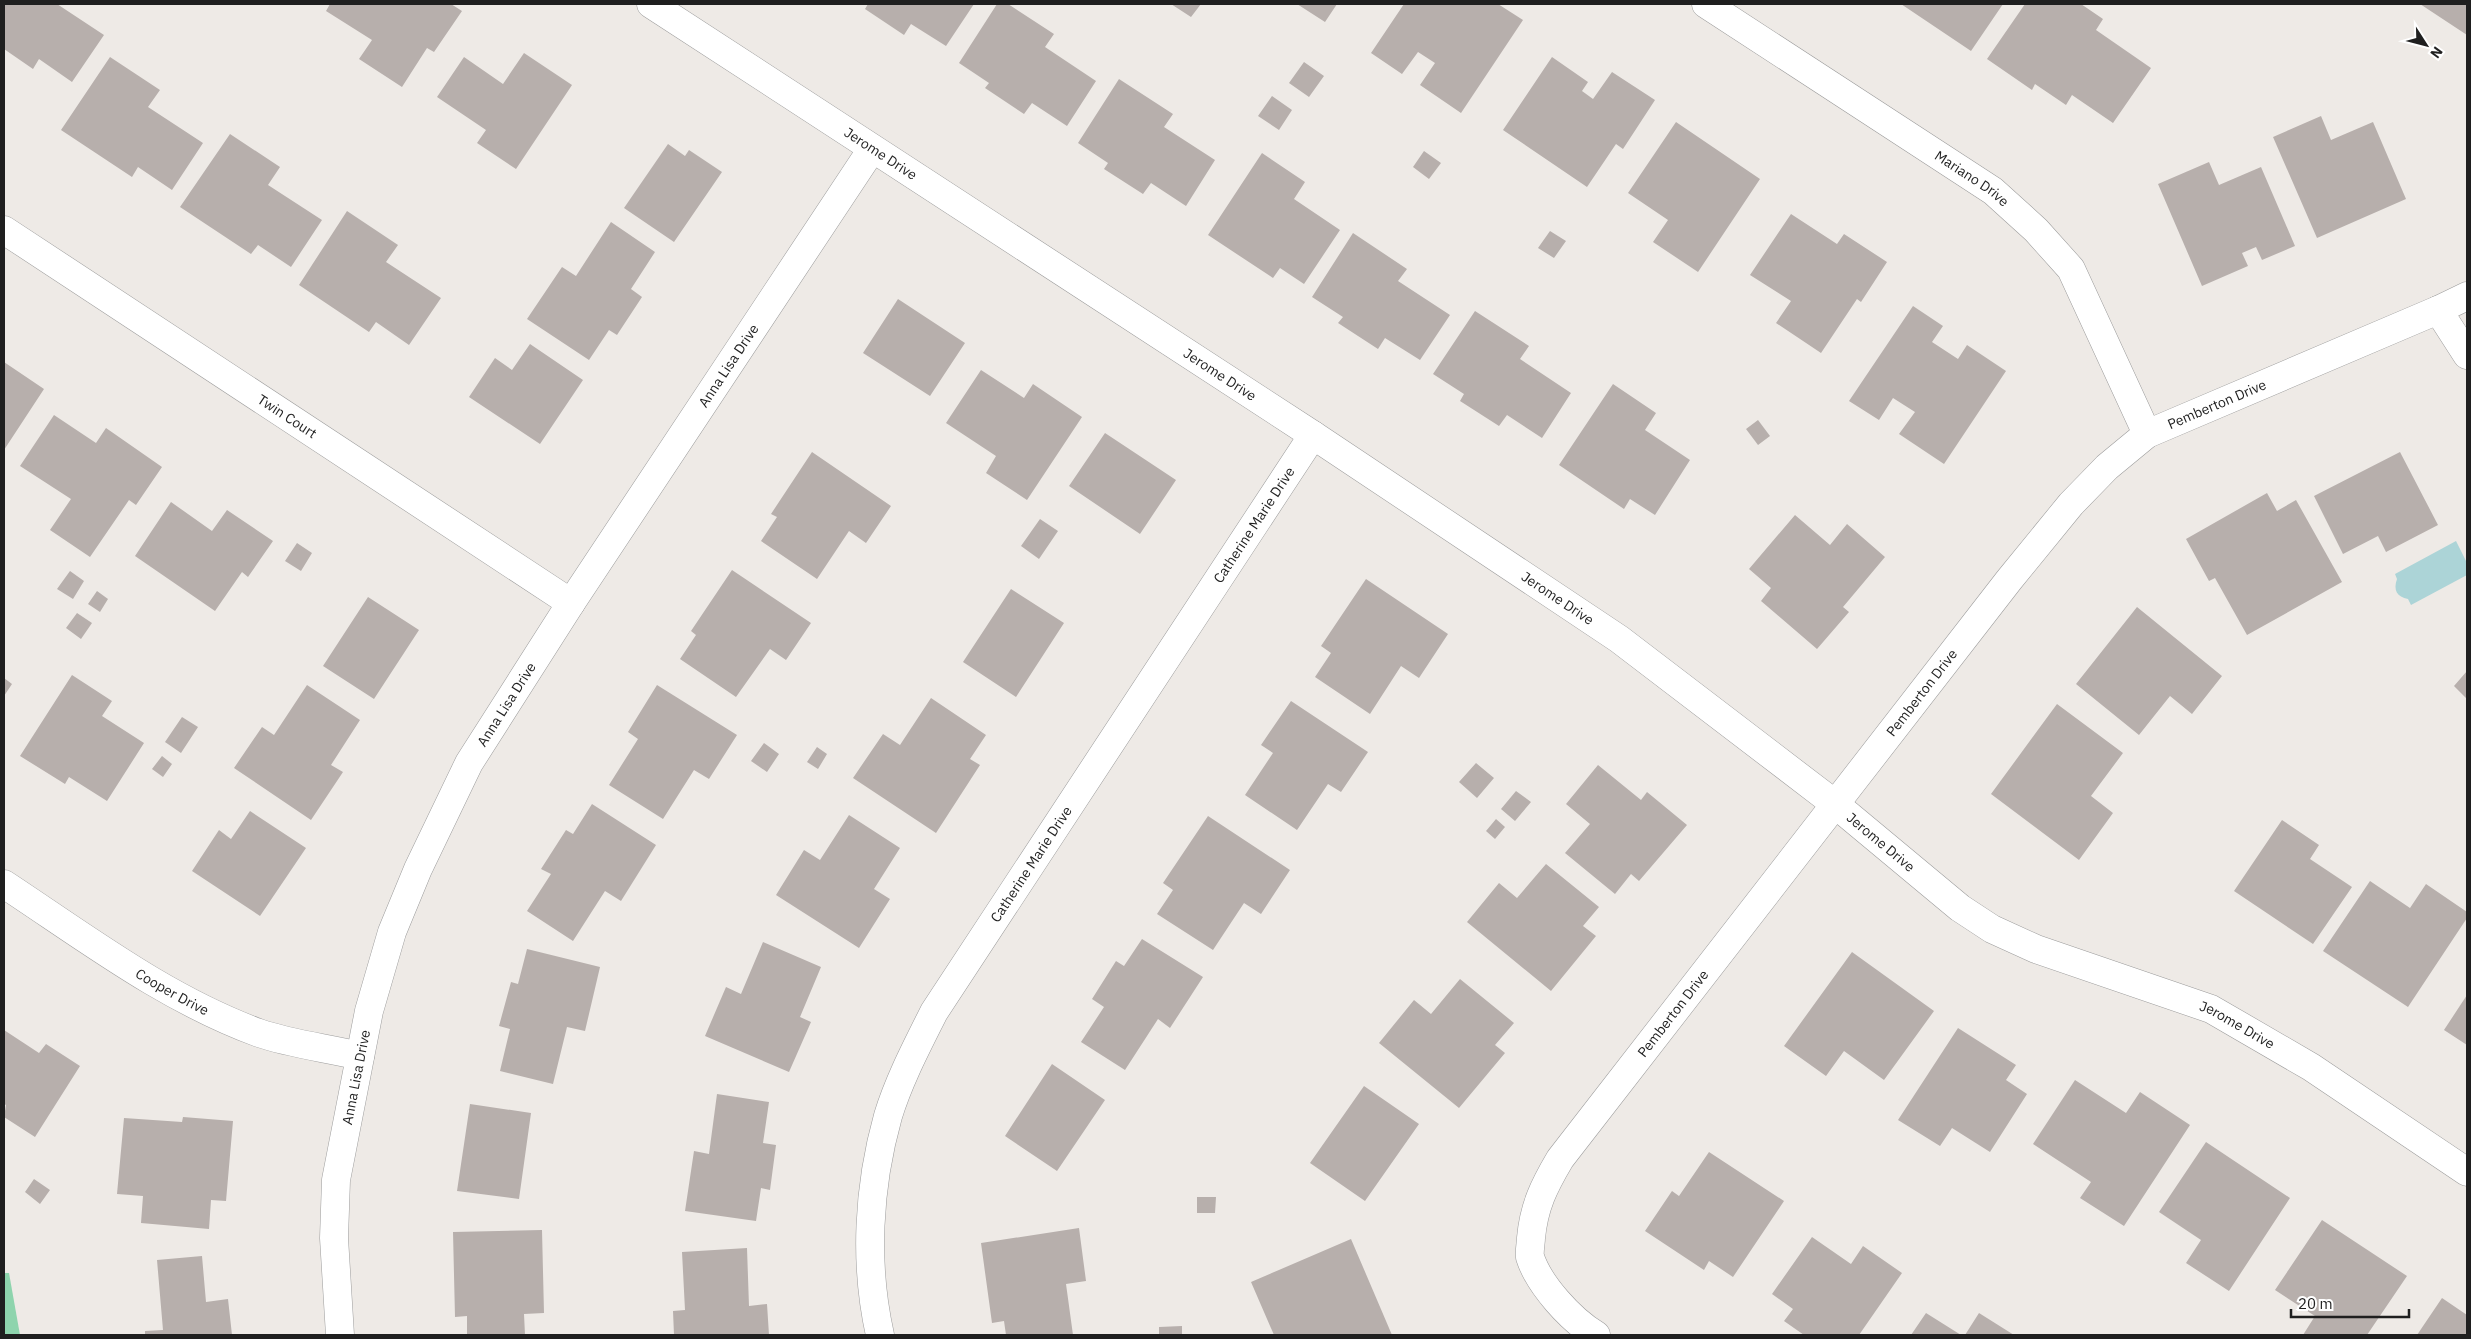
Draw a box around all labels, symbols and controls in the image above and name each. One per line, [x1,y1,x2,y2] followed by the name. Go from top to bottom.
[2401,20,2451,70] north arrow
[2426,43,2447,62] text: N
[841,123,921,184] street label: Jerome Drive
[1931,146,2013,210] street label: Mariano Drive
[694,320,763,411] street label: Anna Lisa Drive
[1180,344,1260,405] street label: Jerome Drive
[2165,375,2269,433] street label: Pemberton Drive
[254,390,320,442] street label: Twin Court
[1209,463,1299,586] street label: Catherine Marie Drive
[1518,567,1598,629] street label: Jerome Drive
[1882,645,1961,740] street label: Pemberton Drive
[473,659,540,750] street label: Anna Lisa Drive
[986,802,1076,926] street label: Catherine Marie Drive
[1843,808,1919,876] street label: Jerome Drive
[132,964,212,1019] street label: Cooper Drive
[1633,966,1713,1061] street label: Pemberton Drive
[2197,997,2278,1053] street label: Jerome Drive
[338,1028,374,1126] street label: Anna Lisa Drive
[2291,1286,2408,1318] scale bar
[2298,1294,2333,1313] text: 20 m

